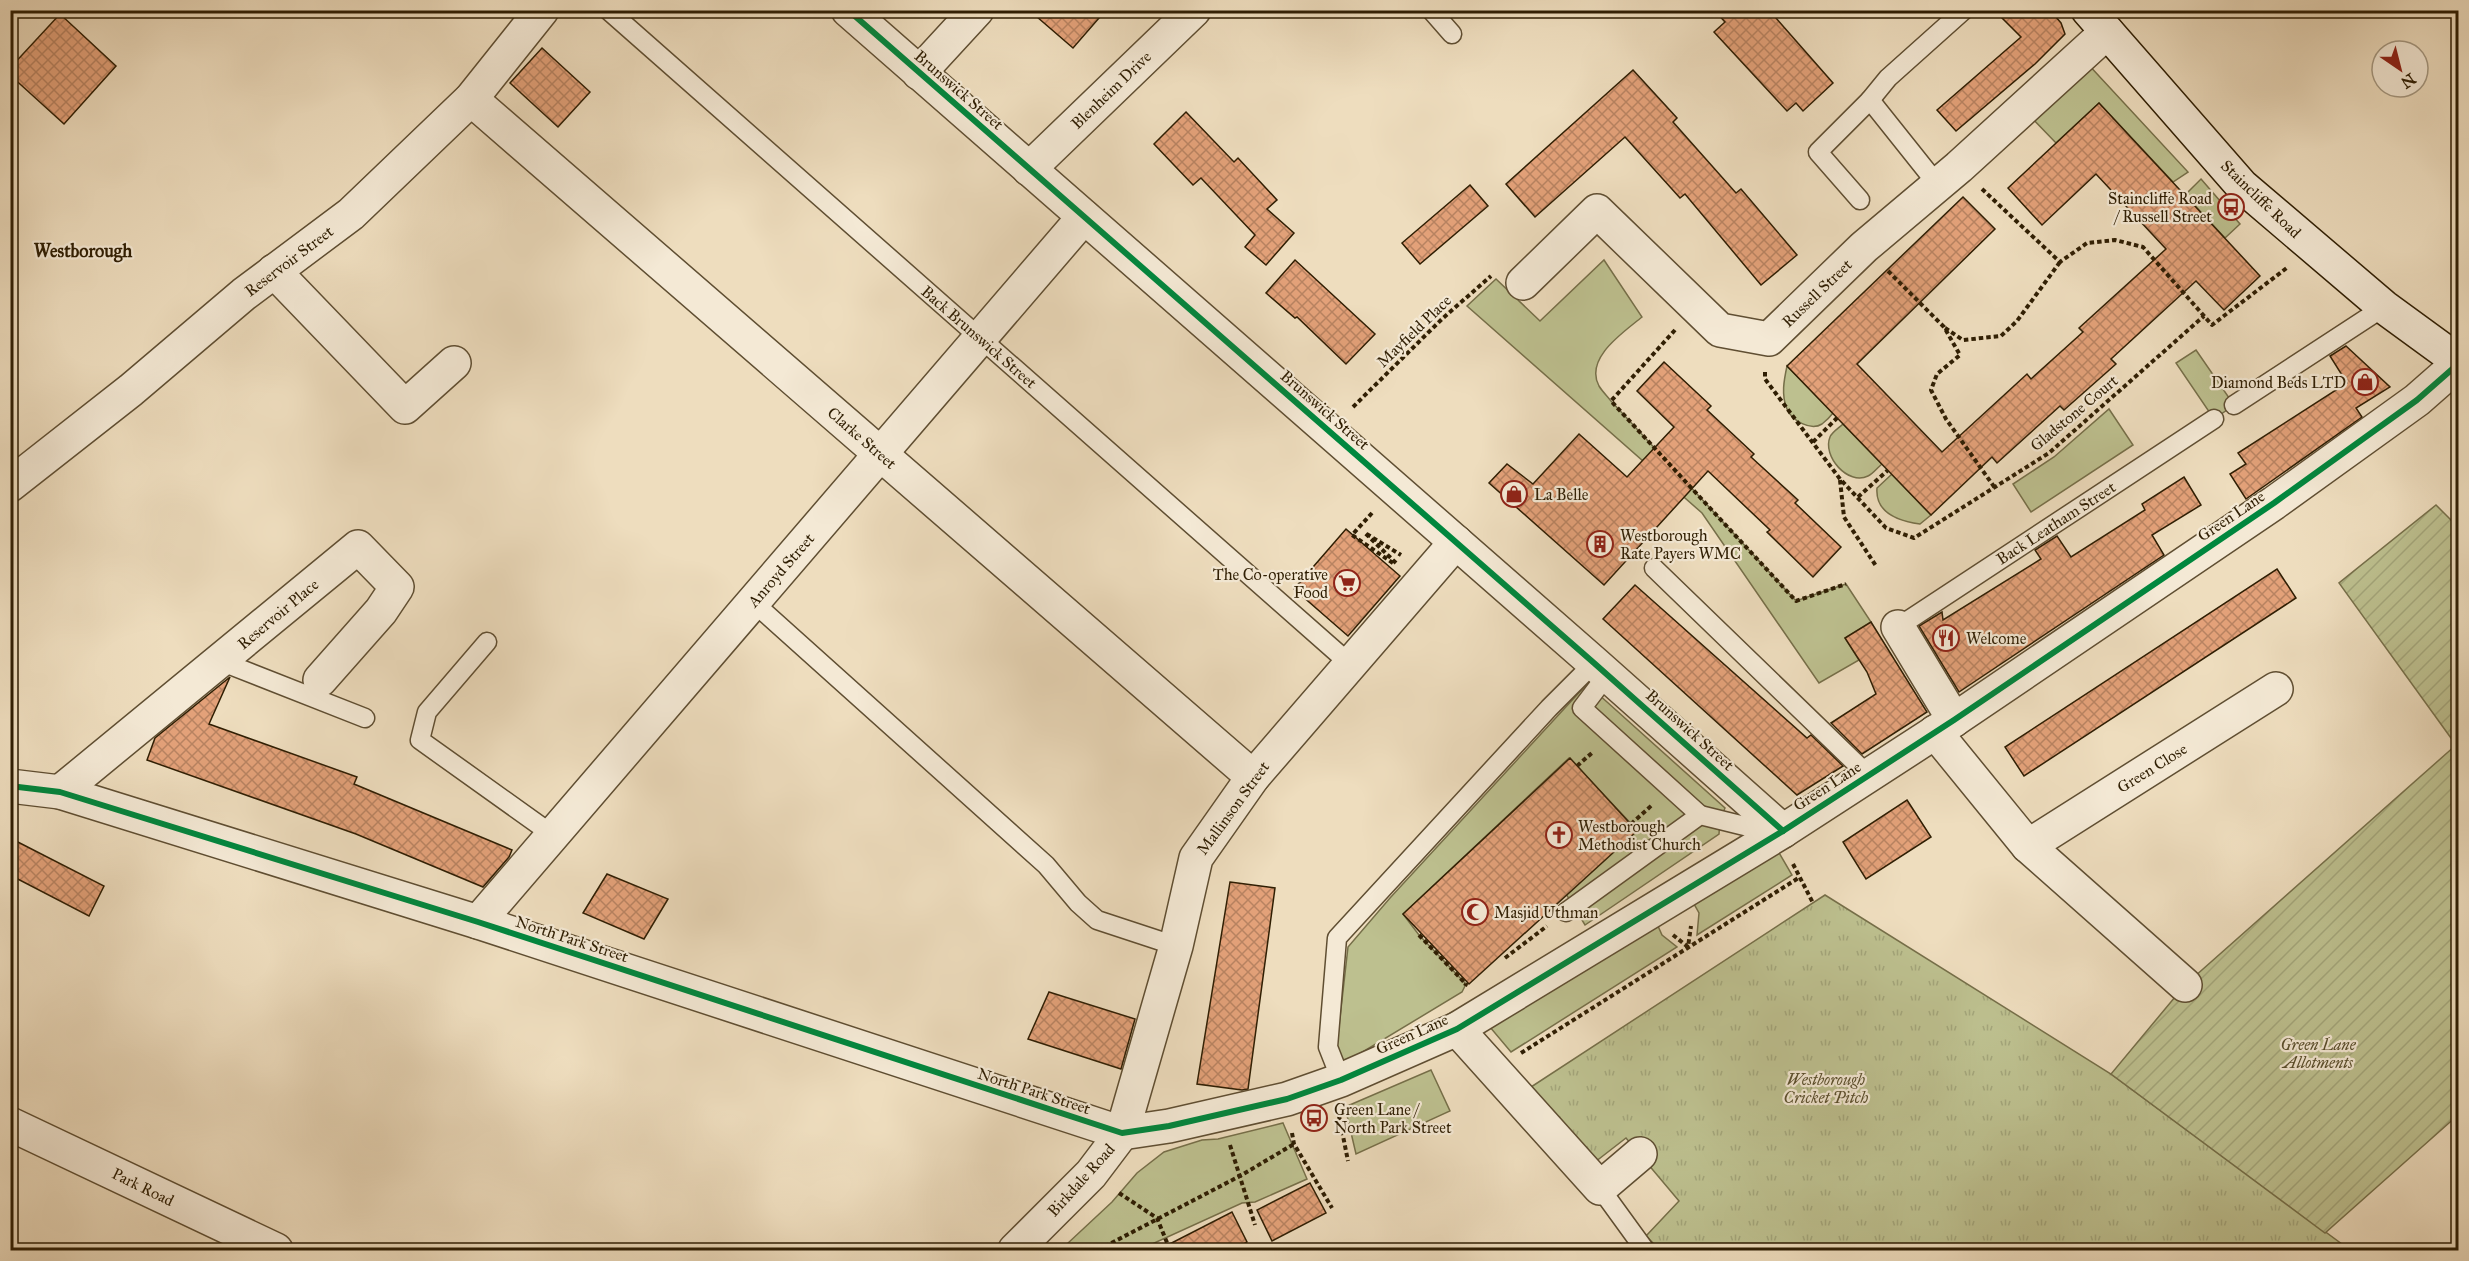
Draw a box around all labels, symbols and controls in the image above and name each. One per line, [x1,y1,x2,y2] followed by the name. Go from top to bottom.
[2370,39,2430,99] north arrow
[911,46,1008,134] street label: Brunswick Street
[1067,47,1155,133] street label: Blenheim Drive
[2397,69,2419,93] text: N
[2217,156,2305,242] street label: Staincliffe Road
[2108,189,2212,226] place label: Staincliffe Road / Russell Street
[2216,192,2246,222] bus stop icon: Staincliffe Road / Russell Street
[241,221,337,300] street label: Reservoir Street
[34,240,133,263] district label: Westborough
[1778,255,1856,331] street label: Russell Street
[917,282,1041,393] street label: Back Brunswick Street
[1373,291,1455,371] street label: Mayfield Place
[1277,366,1374,454] street label: Brunswick Street
[2350,367,2380,397] shop icon: Diamond Beds LTD
[2026,371,2122,455] street label: Gladstone Court
[2211,373,2346,392] place label: Diamond Beds LTD
[824,403,901,473] street label: Clarke Street
[1993,477,2119,569] street label: Back Leatham Street
[1499,479,1529,509] shop icon: La Belle
[1534,485,1589,504] place label: La Belle
[2194,486,2268,545] street label: Green Lane
[1620,526,1741,563] place label: Westborough Rate Payers WMC
[743,529,819,612] street label: Anroyd Street
[1585,529,1615,559] building icon: Westborough Rate Payers WMC
[1213,565,1328,602] place label: The Co-operative Food
[1332,568,1362,598] supermarket icon: The Co-operative Food
[234,574,323,653] street label: Reservoir Place
[1931,623,1961,653] restaurant icon: Welcome
[1966,629,2027,648] place label: Welcome
[1642,686,1738,775] street label: Brunswick Street
[2114,739,2191,797] street label: Green Close
[1193,757,1273,858] street label: Mallinson Street
[1790,757,1865,815] street label: Green Lane
[1578,817,1701,854] place label: Westborough Methodist Church
[1544,820,1574,850] church icon: Westborough Methodist Church
[1460,897,1490,927] mosque icon: Masjid Uthman
[1494,903,1599,922] place label: Masjid Uthman
[513,912,631,966] street label: North Park Street
[1373,1010,1451,1058] street label: Green Lane
[2280,1035,2357,1072] park label: Green Lane Allotments
[975,1064,1093,1118] street label: North Park Street
[1784,1070,1869,1107] park label: Westborough Cricket Pitch
[1334,1100,1452,1137] place label: Green Lane / North Park Street
[1299,1103,1329,1133] bus stop icon: Green Lane / North Park Street
[1043,1140,1119,1220] street label: Birkdale Road
[109,1164,177,1210] street label: Park Road

